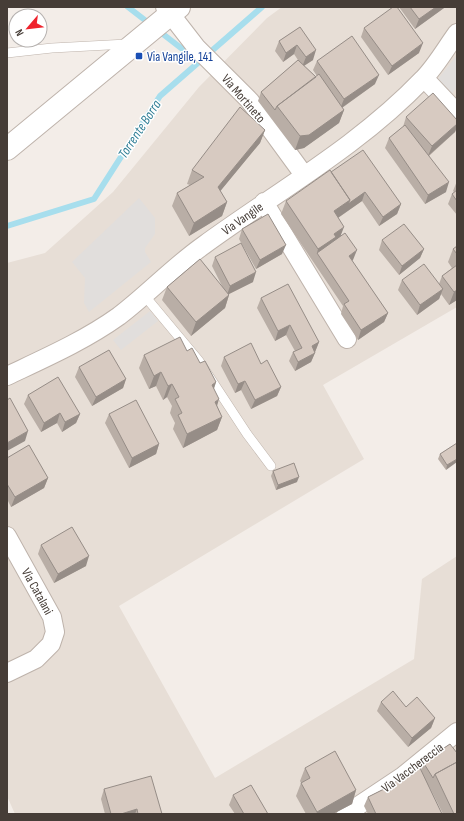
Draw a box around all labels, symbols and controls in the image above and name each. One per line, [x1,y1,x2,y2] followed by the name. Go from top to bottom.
[8,8,48,48] north arrow
[12,27,27,38] text: N
[147,49,213,65] place label: Via Vangile, 141
[134,51,144,61] marker: Via Vangile, 141
[218,71,269,126] street label: Via Mortineto
[114,97,165,162] water label: Torrente Borra
[219,199,266,239] street label: Via Vangile
[18,565,56,618] street label: Via Catalani
[378,739,447,796] street label: Via Vacchereccia

